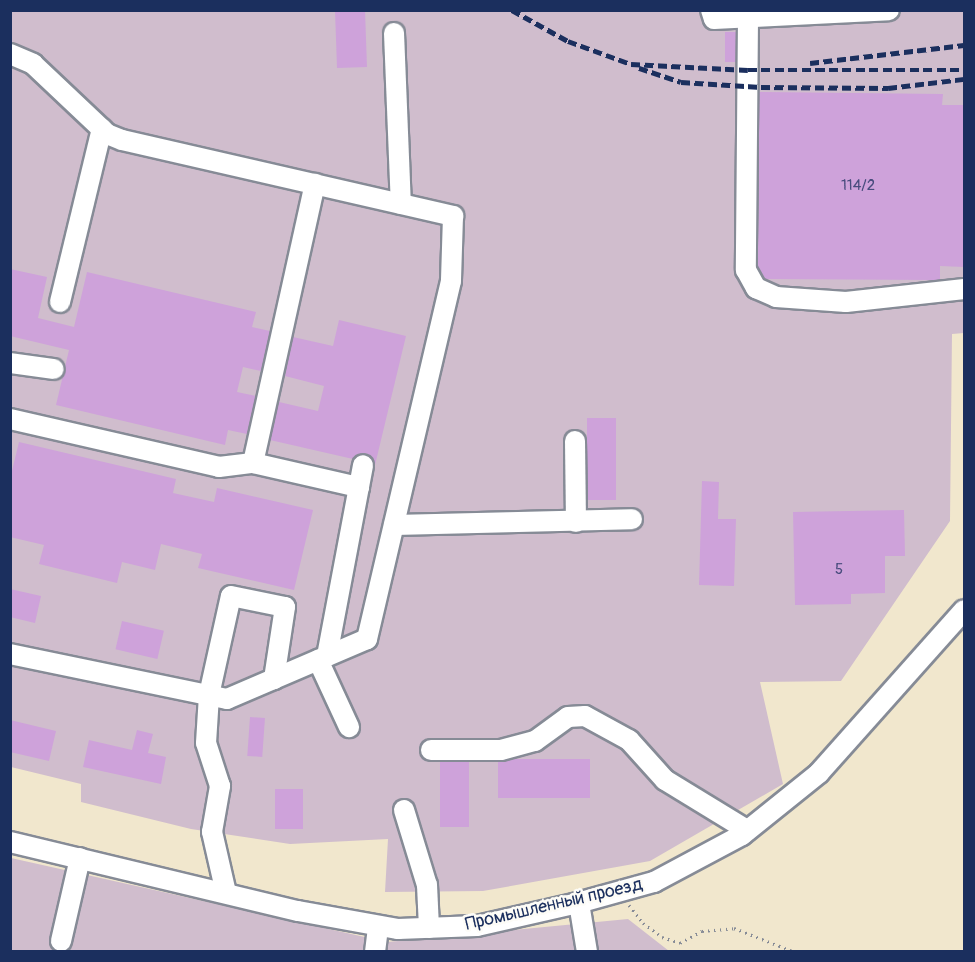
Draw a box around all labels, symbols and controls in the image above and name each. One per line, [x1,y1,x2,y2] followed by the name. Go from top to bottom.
[841,177,875,195] house number: 114/2
[835,561,843,579] house number: 5
[463,874,645,936] street label: Промышленный проезд

